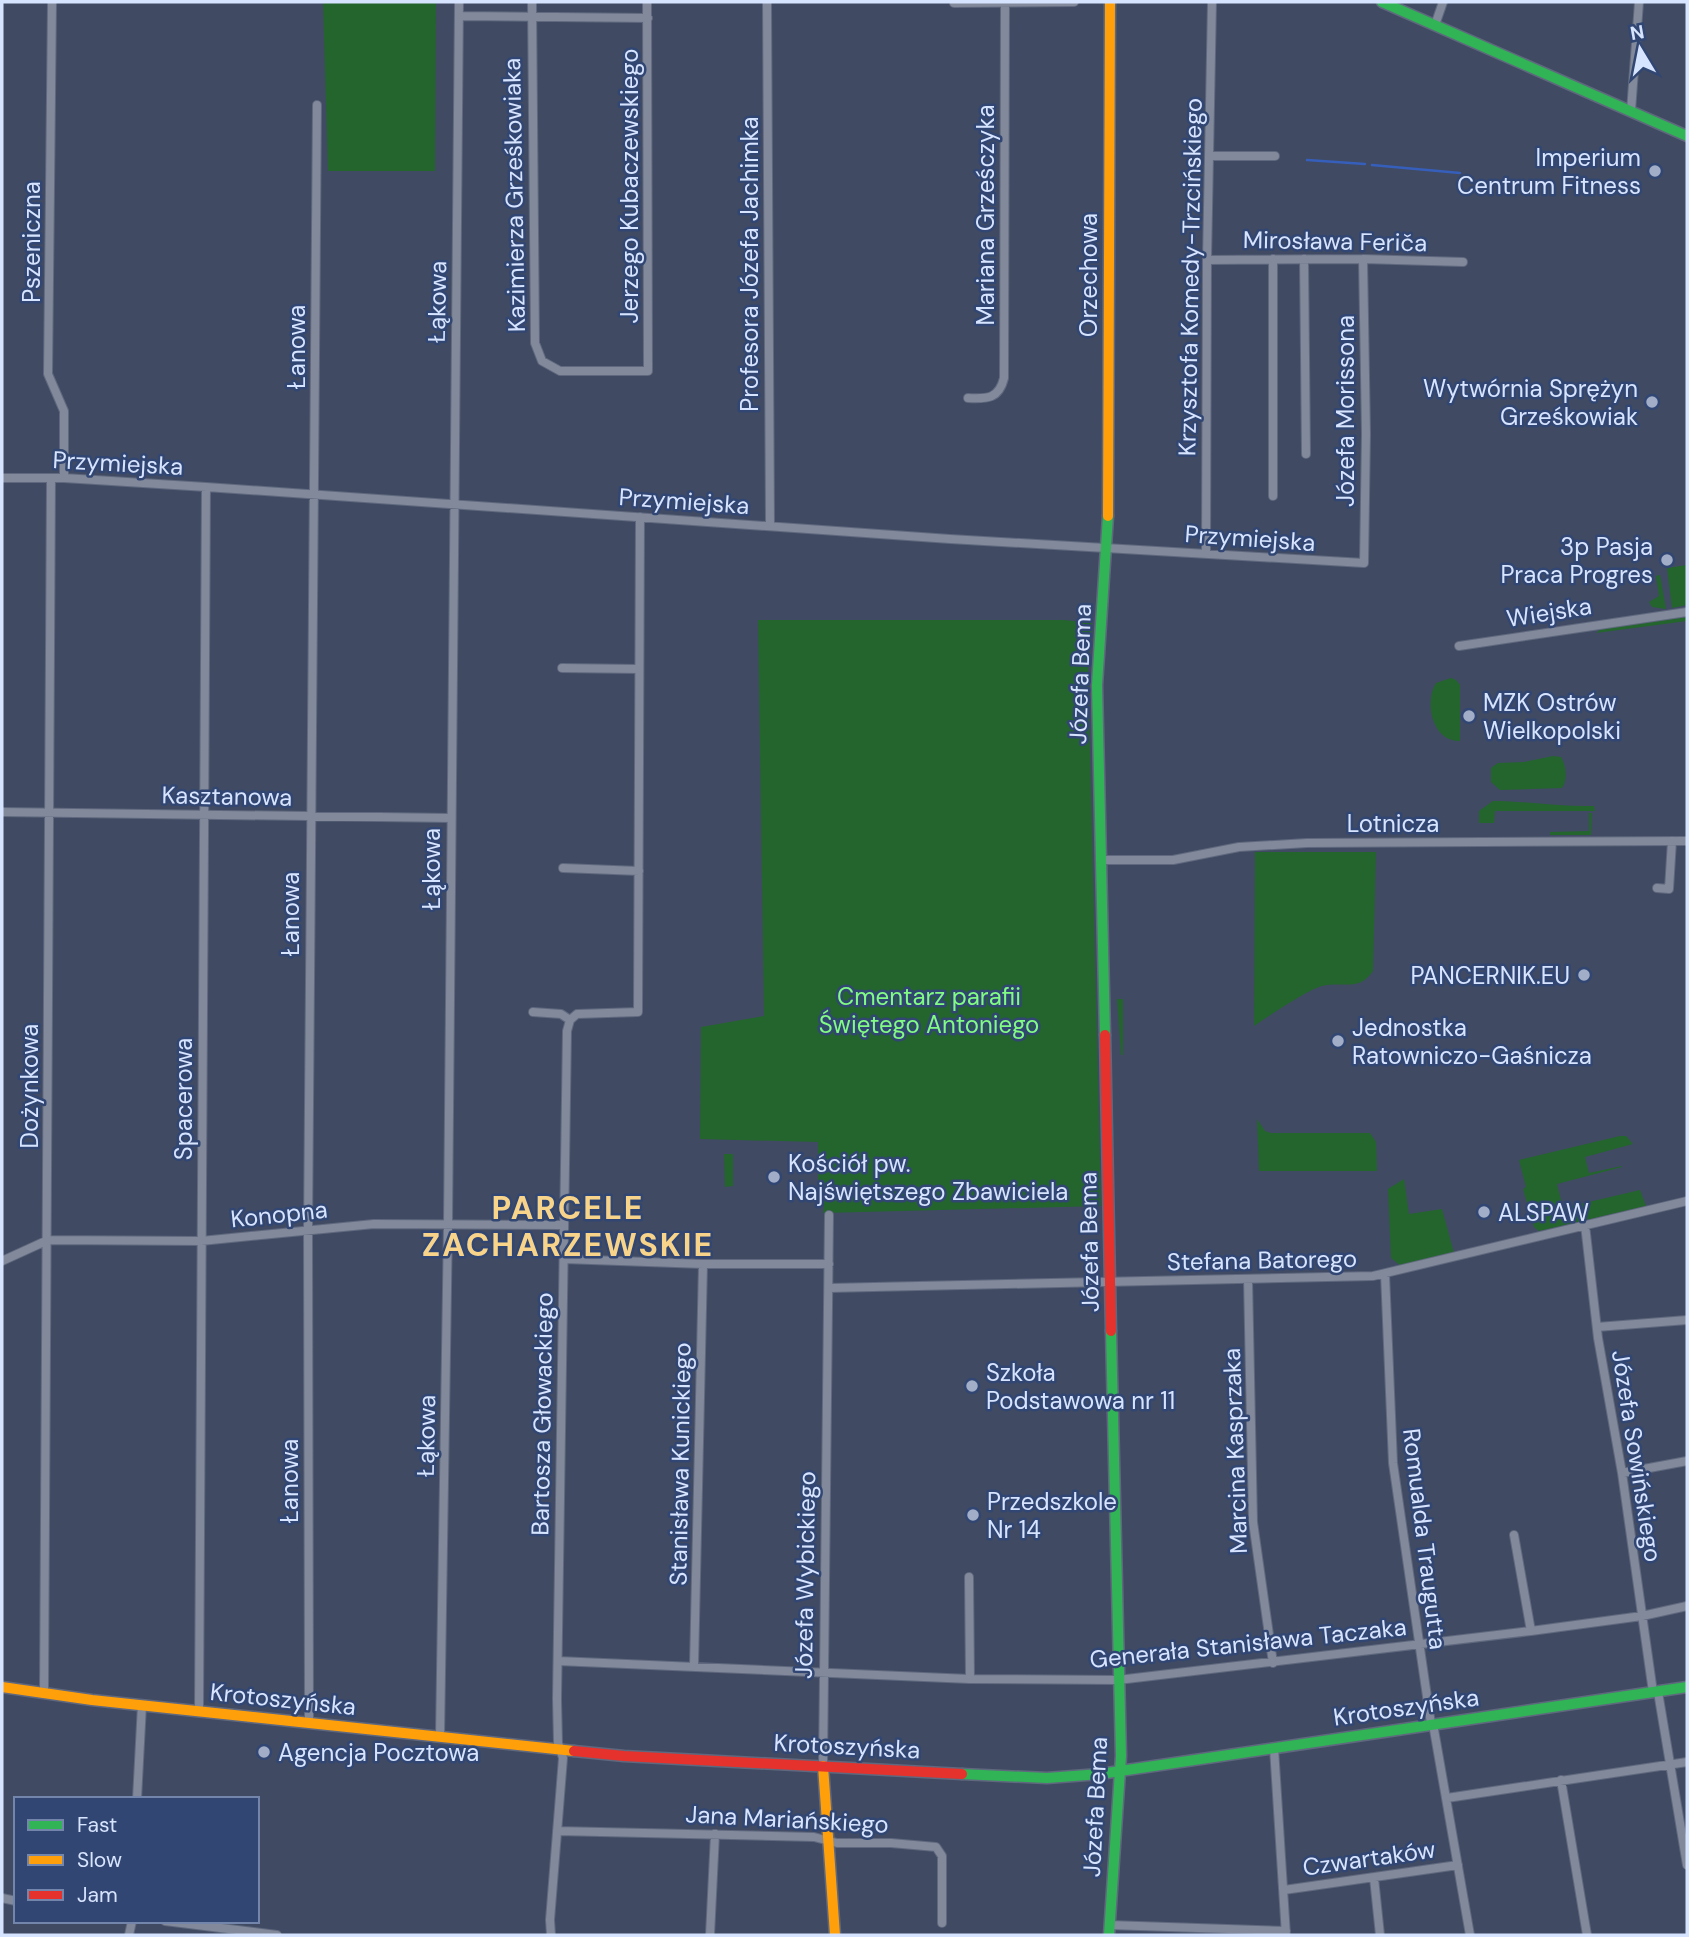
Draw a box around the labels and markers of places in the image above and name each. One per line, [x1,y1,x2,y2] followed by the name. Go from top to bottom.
[1457,142,1641,201] place label: Imperium Centrum Fitness
[1647,163,1663,179] marker: Imperium Centrum Fitness
[1423,373,1638,432] place label: Wytwórnia Sprężyn Grześkowiak
[1644,394,1660,410] marker: Wytwórnia Sprężyn Grześkowiak
[1500,531,1653,590] place label: 3p Pasja Praca Progres
[1659,552,1675,568] marker: 3p Pasja Praca Progres
[1483,687,1621,746] place label: MZK Ostrów Wielkopolski
[1461,708,1477,724] marker: MZK Ostrów Wielkopolski
[1410,960,1570,991] place label: PANCERNIK.EU
[1576,967,1592,983] marker: PANCERNIK.EU
[1352,1012,1592,1071] place label: Jednostka Ratowniczo-Gaśnicza
[1330,1033,1346,1049] marker: Jednostka Ratowniczo-Gaśnicza
[788,1148,1068,1207] place label: Kościół pw. Najświętszego Zbawiciela
[766,1169,782,1185] marker: Kościół pw. Najświętszego Zbawiciela
[1498,1197,1589,1228] place label: ALSPAW
[1476,1204,1492,1220] marker: ALSPAW
[986,1357,1175,1416] place label: Szkoła Podstawowa nr 11
[964,1378,980,1394] marker: Szkoła Podstawowa nr 11
[987,1486,1117,1545] place label: Przedszkole Nr 14
[965,1507,981,1523] marker: Przedszkole Nr 14
[278,1737,479,1768] place label: Agencja Pocztowa
[256,1744,272,1760] marker: Agencja Pocztowa

